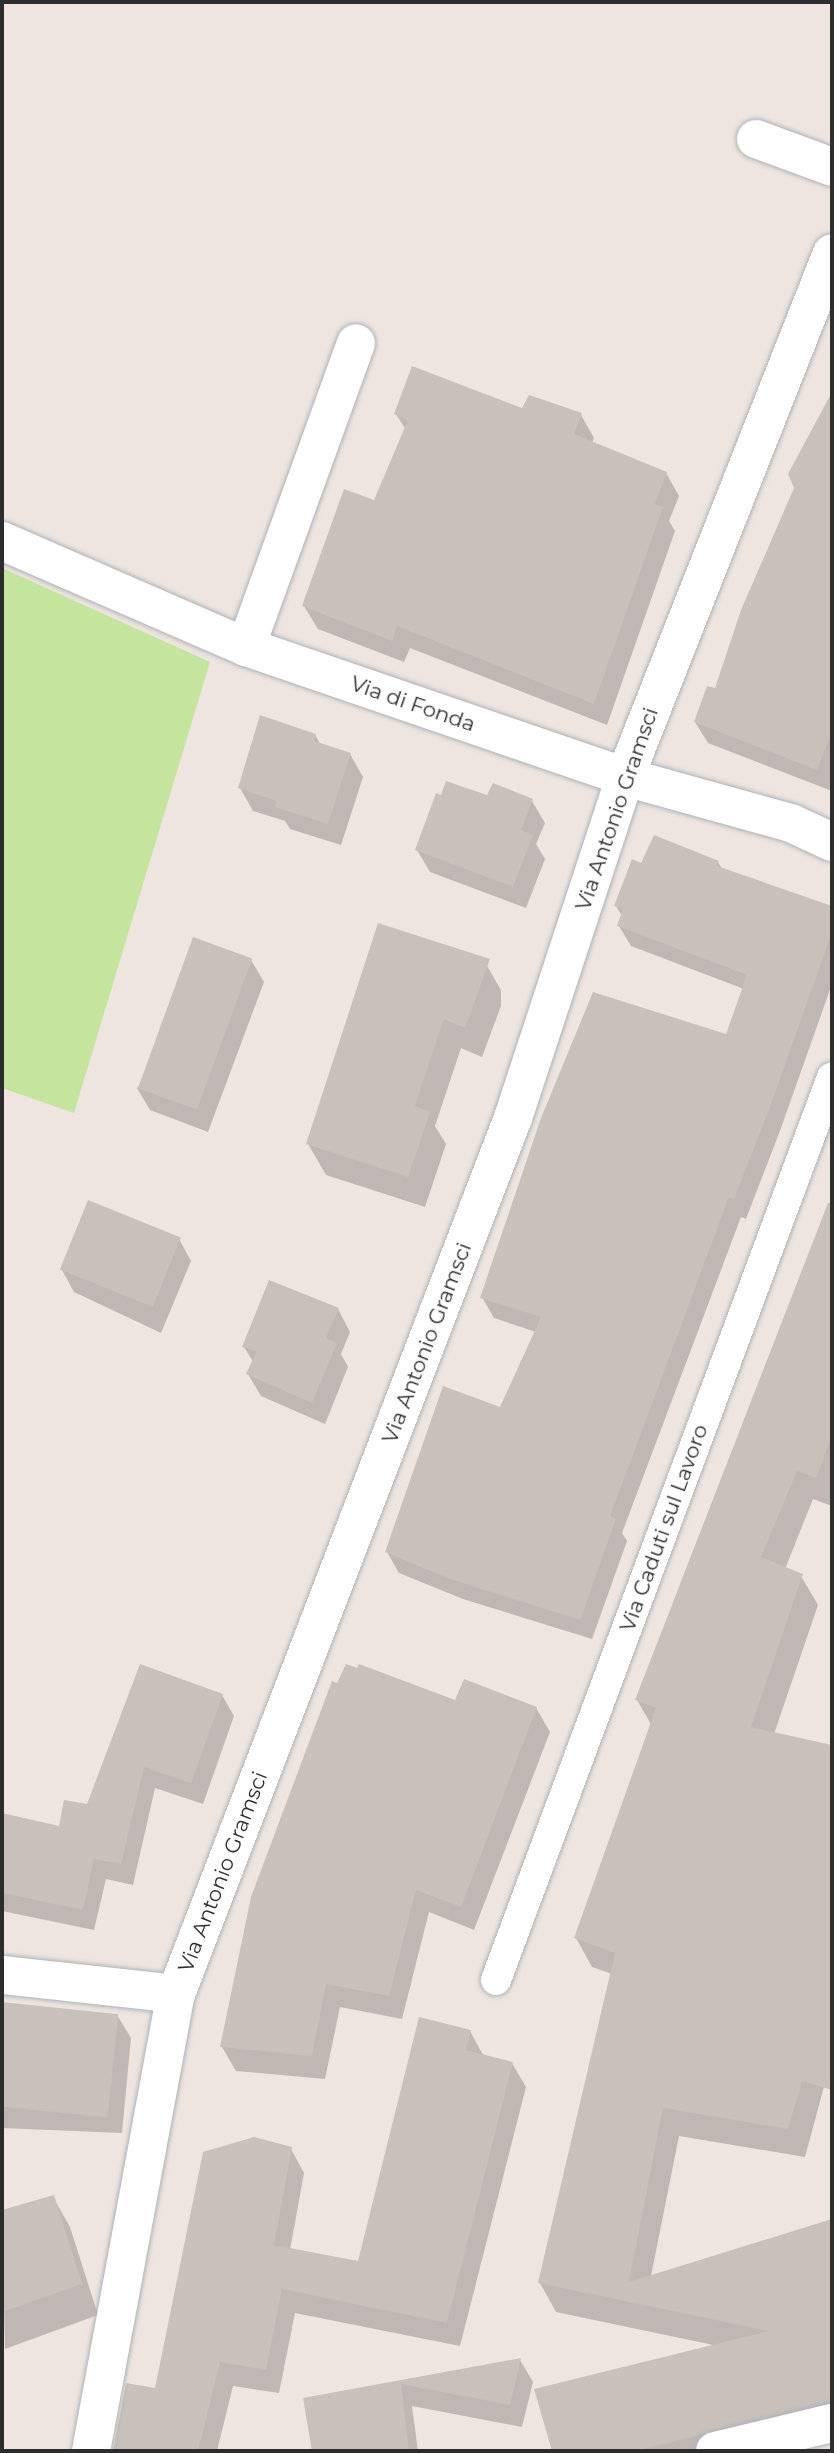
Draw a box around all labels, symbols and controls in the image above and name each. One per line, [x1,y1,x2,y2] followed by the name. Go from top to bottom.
[347,671,479,737] street label: Via di Fonda
[570,704,664,914] street label: Via Antonio Gramsci
[377,1239,477,1447] street label: Via Antonio Gramsci
[615,1421,713,1635] street label: Via Caduti sul Lavoro
[173,1768,273,1976] street label: Via Antonio Gramsci

